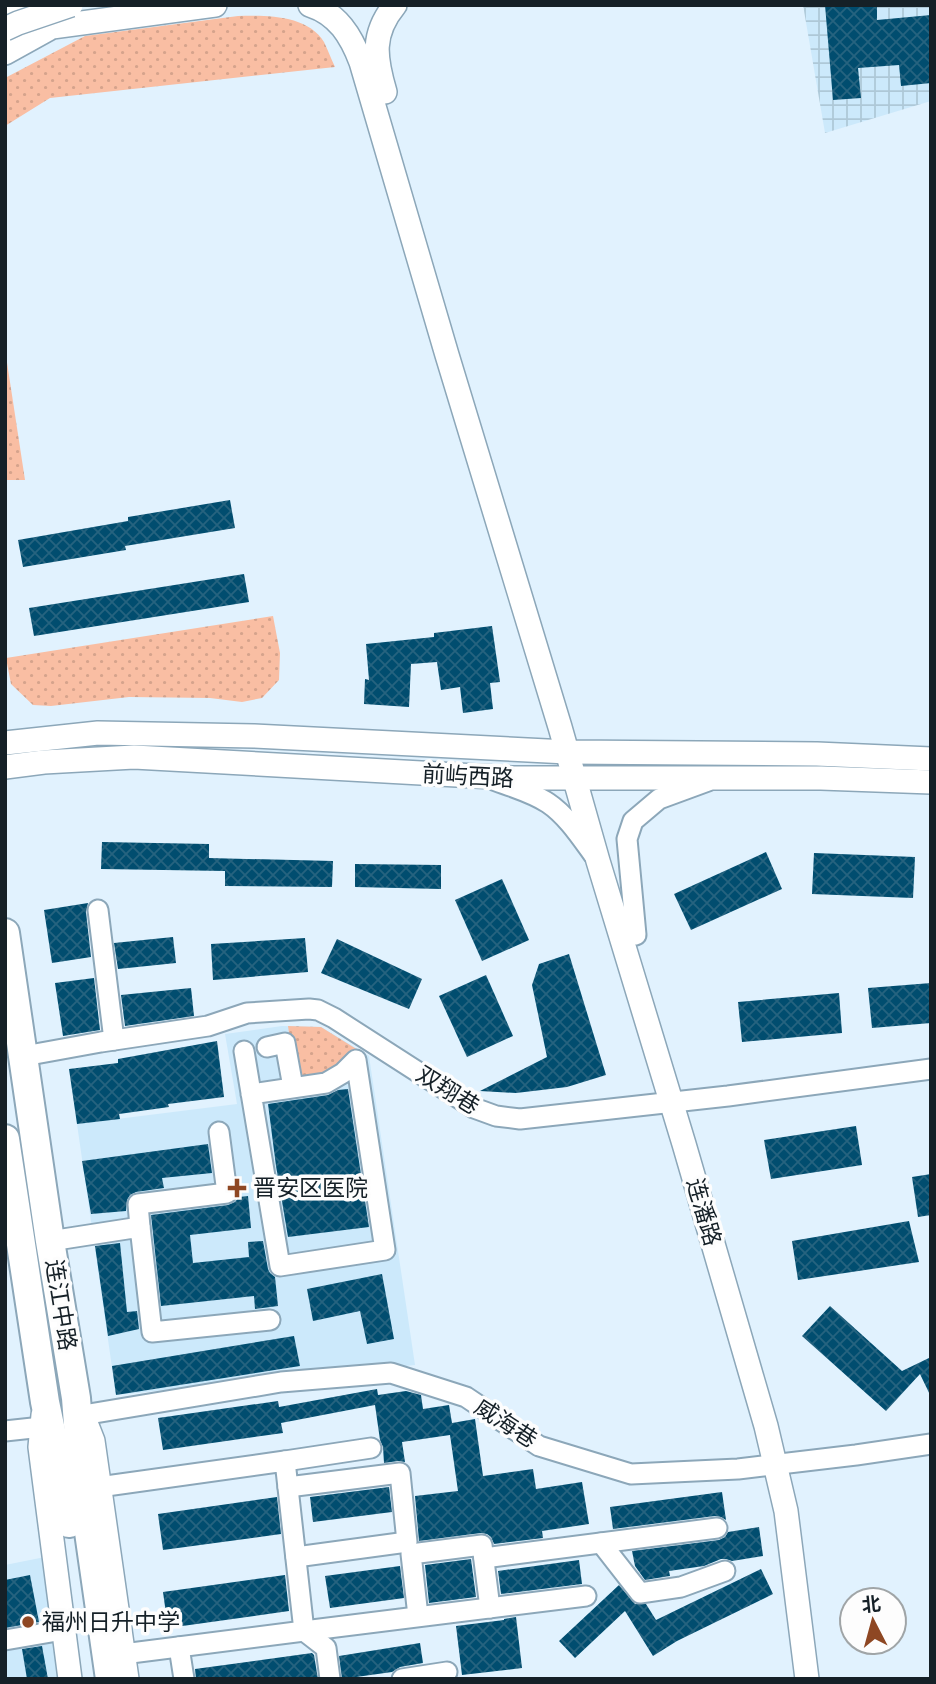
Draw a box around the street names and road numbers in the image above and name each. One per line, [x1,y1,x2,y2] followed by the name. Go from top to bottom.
[421,758,515,794] street label: 前屿西路
[410,1058,486,1122] street label: 双翔巷
[679,1174,729,1250] street label: 连潘路
[38,1257,84,1353] street label: 连江中路
[468,1391,544,1455] street label: 威海巷

